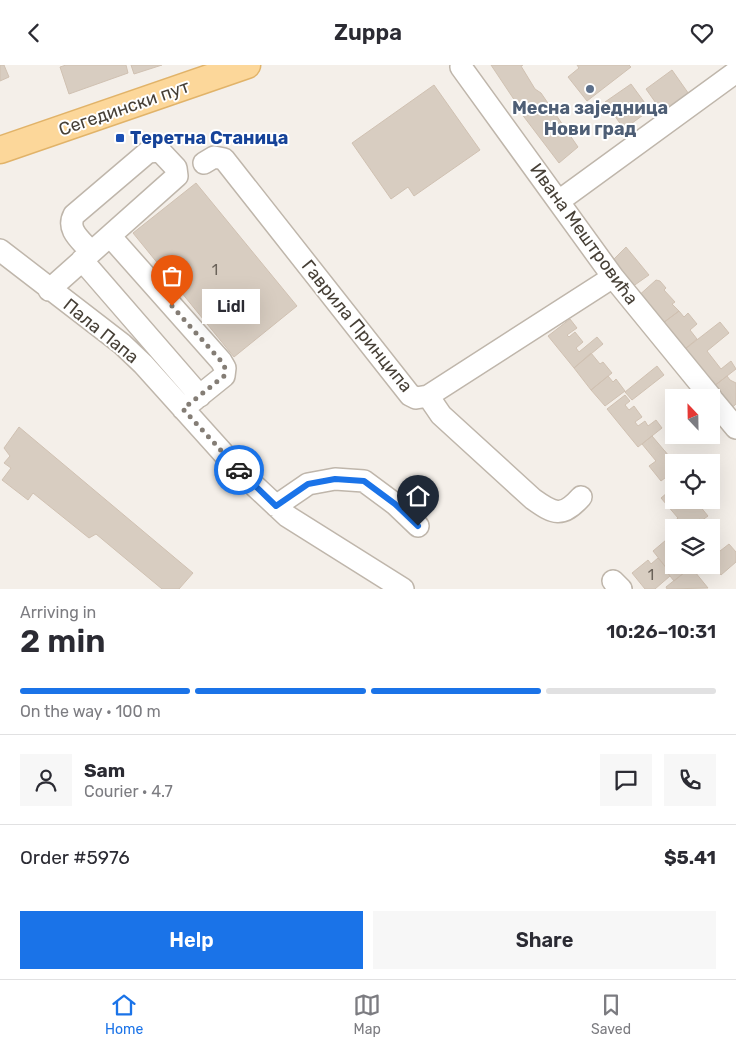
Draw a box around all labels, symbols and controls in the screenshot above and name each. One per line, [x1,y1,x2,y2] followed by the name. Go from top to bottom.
[20,19,48,47] icon: back
[334,19,402,46] text: Zuppa
[688,19,716,47] icon: heart
[56,75,192,141] street label: Сегедински пут
[584,83,596,95] marker: Месна заједница Нови град
[512,97,668,140] place label: Месна заједница Нови град
[130,127,288,149] place label: Теретна Станица
[114,132,126,144] marker: Теретна Станица
[525,159,643,309] street label: Ивана Мештровића
[151,255,193,306] pin
[297,255,417,397] street label: Гаврила Принципа
[212,261,218,279] house number: 1
[158,262,186,290] icon: bag
[202,289,260,323] callout: Lidl
[59,294,143,368] street label: Пала Папа
[217,297,245,316] text: Lidl
[665,389,720,444] north arrow
[665,389,720,574] map controls
[214,445,264,495] courier
[665,454,720,509] button: locate
[225,456,253,484] icon: car
[397,475,439,526] pin
[404,482,432,510] icon: home
[665,519,720,574] button: layers
[648,566,654,584] house number: 1
[20,603,96,622] text: Arriving in
[606,620,716,643] text: 10:26–10:31
[20,622,105,660] text: 2 min
[20,702,161,721] text: On the way · 100 m
[20,754,72,806] button: person
[600,754,652,806] button: chat
[664,754,716,806] button: phone
[84,759,125,782] text: Sam
[84,782,173,801] text: Courier · 4.7
[20,846,130,869] text: Order #5976
[664,846,716,869] text: $5.41
[20,911,363,969] button: Help
[373,911,716,969] button: Share
[105,991,143,1038] tab: Home
[353,991,381,1038] tab: Map
[591,991,631,1038] tab: Saved

